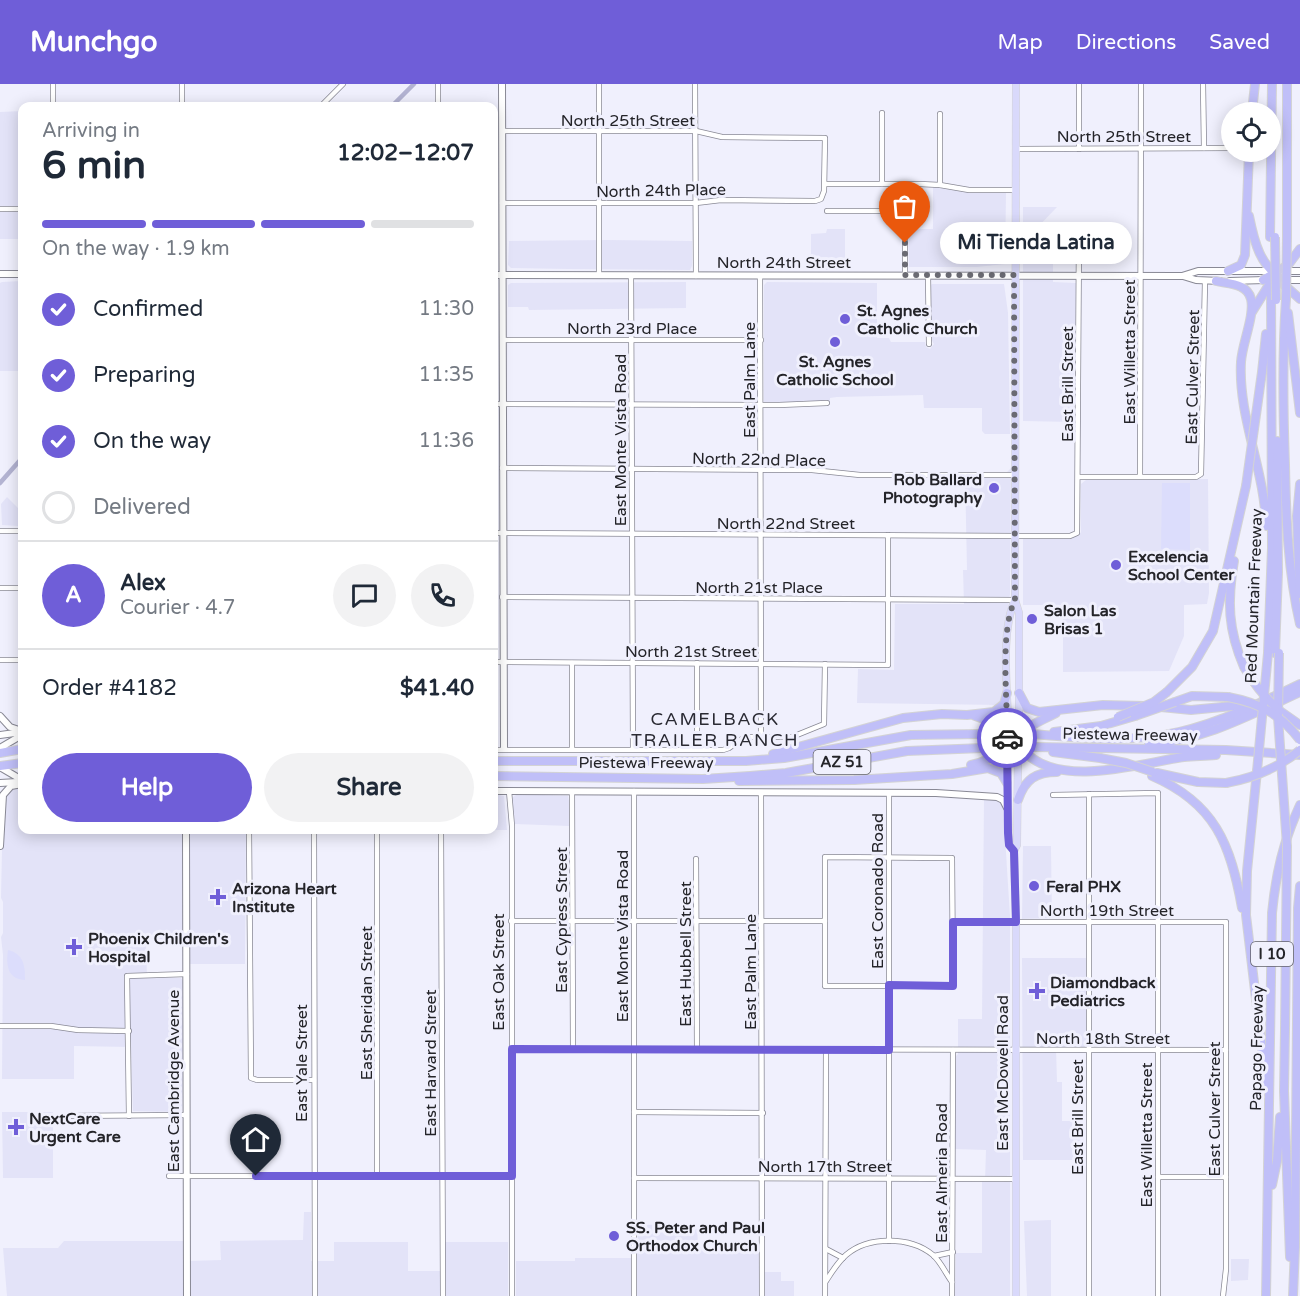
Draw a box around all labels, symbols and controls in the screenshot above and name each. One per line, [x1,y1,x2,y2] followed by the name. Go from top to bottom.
[30,25,157,59] text: Munchgo
[997,30,1043,55] text: Map
[1076,30,1176,55] text: Directions
[1209,30,1270,55] text: Saved
[1221,102,1281,162] map controls
[1221,102,1281,162] button: locate
[561,111,695,131] street label: North 25th Street
[42,119,140,143] text: Arriving in
[1057,127,1191,147] street label: North 25th Street
[337,140,474,166] text: 12:02–12:07
[42,142,146,189] text: 6 min
[596,180,726,202] street label: North 24th Place
[879,181,930,243] pin
[888,190,921,223] icon: bag
[941,222,1133,264] callout: Mi Tienda Latina
[957,231,1115,255] text: Mi Tienda Latina
[42,237,230,261] text: On the way · 1.9 km
[717,253,851,273] street label: North 24th Street
[1120,279,1140,425] street label: East Willetta Street
[42,293,75,326] icon: check
[93,296,203,322] text: Confirmed
[419,297,474,321] text: 11:30
[857,301,978,339] place label: St. Agnes Catholic Church
[1182,309,1204,445] street label: East Culver Street
[838,312,852,326] marker: St. Agnes Catholic Church
[567,319,697,339] street label: North 23rd Place
[740,322,760,438] street label: East Palm Lane
[1058,326,1078,442] street label: East Brill Street
[828,335,842,349] marker: St. Agnes Catholic School
[776,352,894,390] place label: St. Agnes Catholic School
[611,354,631,526] street label: East Monte Vista Road
[42,359,75,392] icon: check
[93,362,196,388] text: Preparing
[419,363,474,387] text: 11:35
[42,425,75,458] icon: check
[93,428,211,454] text: On the way
[419,429,474,453] text: 11:36
[692,449,826,471] street label: North 22nd Place
[883,470,982,508] place label: Rob Ballard Photography
[987,481,1001,495] marker: Rob Ballard Photography
[93,494,191,520] text: Delivered
[1241,508,1267,684] street label: Red Mountain Freeway
[717,514,855,534] street label: North 22nd Street
[1128,547,1235,585] place label: Excelencia School Center
[1109,558,1123,572] marker: Excelencia School Center
[333,564,396,627] button: chat
[411,564,474,627] button: phone
[120,570,166,596] text: Alex
[695,578,823,598] street label: North 21st Place
[65,582,82,608] text: A
[120,596,235,620] text: Courier · 4.7
[1044,601,1117,639] place label: Salon Las Brisas 1
[1025,612,1039,626] marker: Salon Las Brisas 1
[625,642,757,662] street label: North 21st Street
[42,675,177,701] text: Order #4182
[400,675,474,701] text: $41.40
[631,708,799,751] district label: CAMELBACK TRAILER RANCH
[977,708,1037,768] courier
[991,722,1024,755] icon: car
[1062,724,1198,746] street label: Piestewa Freeway
[814,750,870,774] road number: AZ 51
[42,753,252,822] button: Help
[264,753,474,822] button: Share
[578,753,714,773] street label: Piestewa Freeway
[868,813,888,969] street label: East Coronado Road
[552,847,572,993] street label: East Cypress Street
[613,850,633,1022] street label: East Monte Vista Road
[1046,877,1121,897] place label: Feral PHX
[232,879,338,917] place label: Arizona Heart Institute
[1027,879,1041,893] marker: Feral PHX
[676,881,696,1027] street label: East Hubbell Street
[209,888,227,906] marker: Arizona Heart Institute
[1040,901,1174,921] street label: North 19th Street
[489,913,509,1031] street label: East Oak Street
[741,914,761,1030] street label: East Palm Lane
[357,926,377,1080] street label: East Sheridan Street
[88,929,229,967] place label: Phoenix Children's Hospital
[65,938,83,956] marker: Phoenix Children's Hospital
[1251,942,1293,966] road number: I 10
[1050,973,1156,1011] place label: Diamondback Pediatrics
[1028,982,1046,1000] marker: Diamondback Pediatrics
[1246,985,1268,1111] street label: Papago Freeway
[421,989,441,1137] street label: East Harvard Street
[164,990,184,1172] street label: East Cambridge Avenue
[993,995,1013,1151] street label: East McDowell Road
[292,1004,312,1122] street label: East Yale Street
[1036,1029,1170,1049] street label: North 18th Street
[1205,1041,1225,1177] street label: East Culver Street
[1068,1059,1088,1175] street label: East Brill Street
[1137,1062,1157,1208] street label: East Willetta Street
[932,1103,952,1243] street label: East Almeria Road
[29,1109,121,1147] place label: NextCare Urgent Care
[230,1114,281,1176] pin
[7,1118,25,1136] marker: NextCare Urgent Care
[239,1123,272,1156] icon: home
[758,1157,892,1177] street label: North 17th Street
[626,1218,765,1256] place label: SS. Peter and Paul Orthodox Church
[607,1229,621,1243] marker: SS. Peter and Paul Orthodox Church

